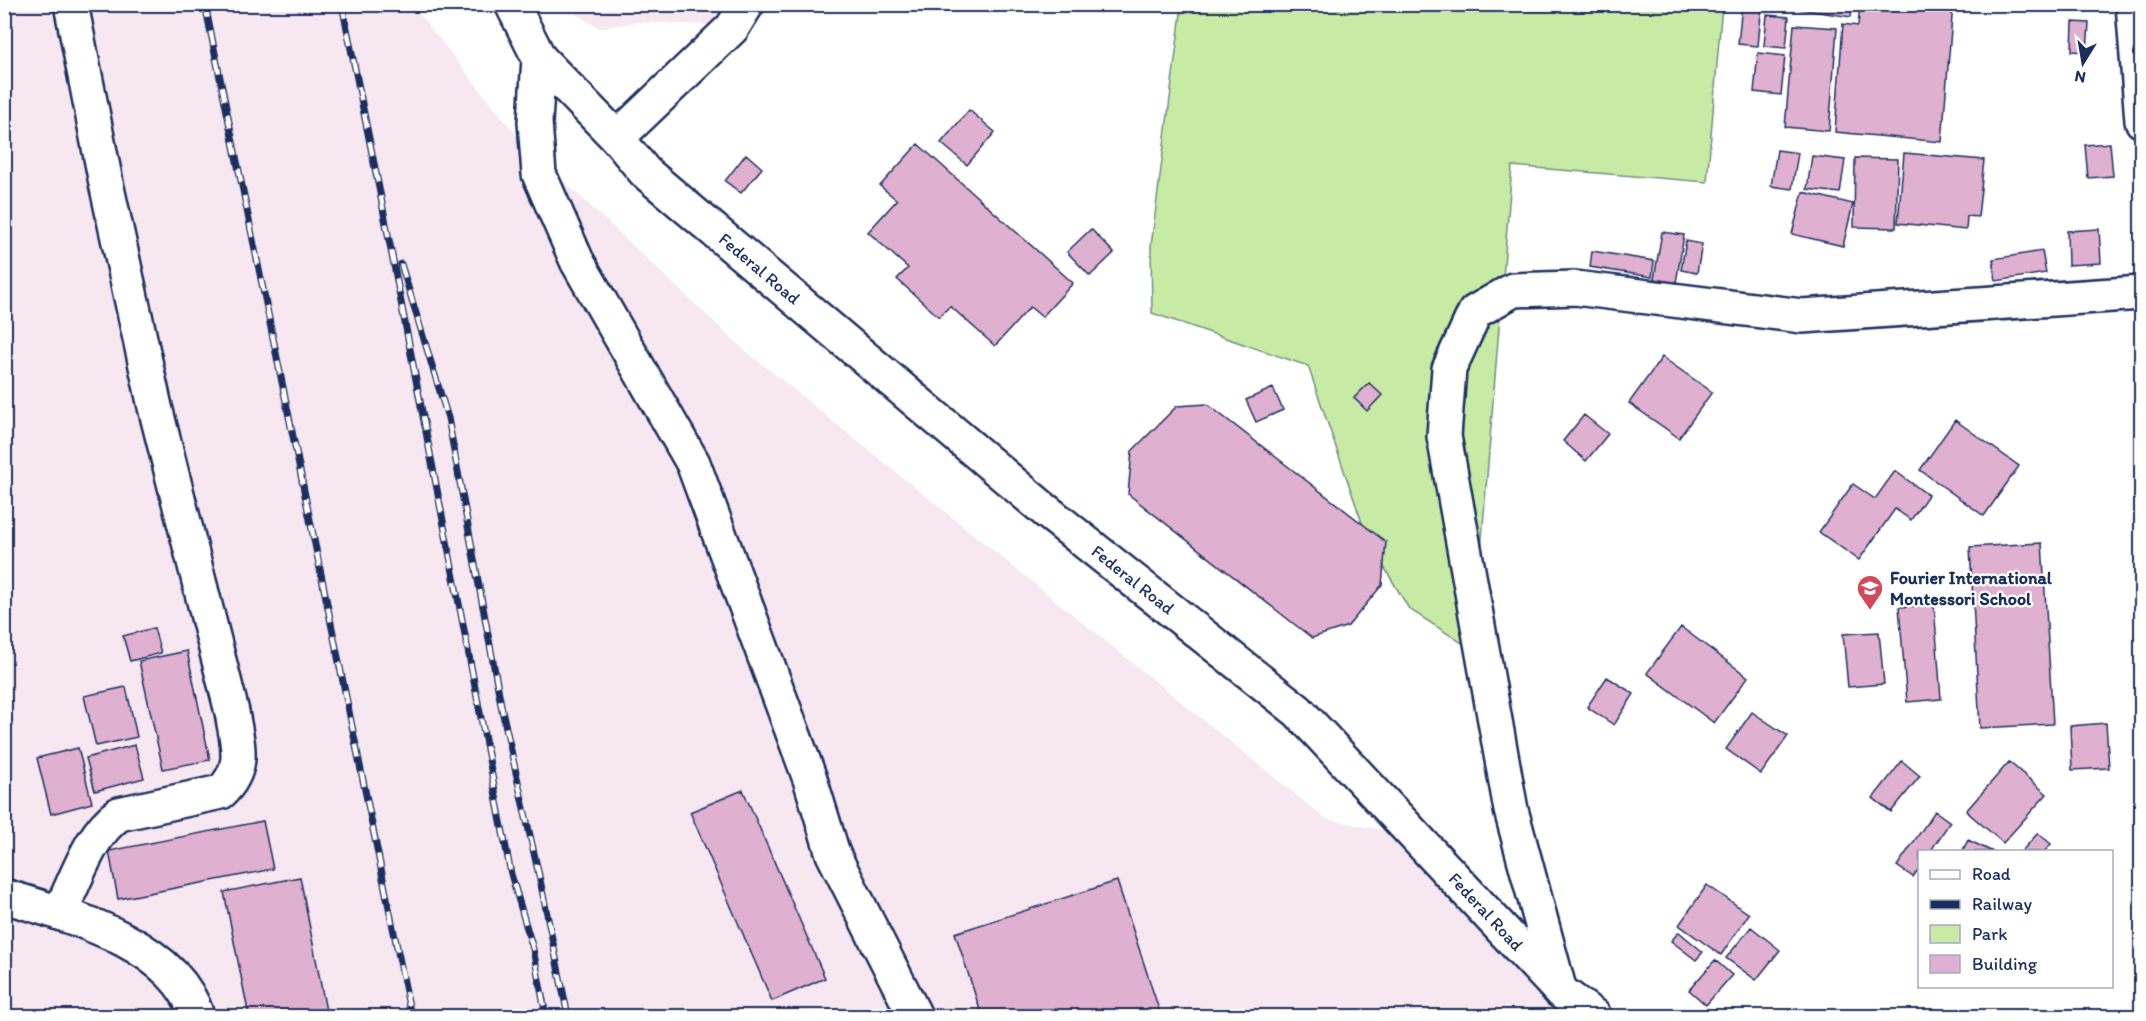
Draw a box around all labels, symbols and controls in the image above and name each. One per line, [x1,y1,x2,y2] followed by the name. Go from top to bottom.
[2053,33,2113,93] north arrow
[2073,67,2087,88] text: N
[714,228,805,309] street label: Federal Road
[1087,540,1179,619] street label: Federal Road
[1890,567,2053,610] place label: Fourier International Montessori School
[1855,573,1885,611] school or university icon: Fourier International Montessori School
[1918,850,2113,988] legend
[1972,863,2011,885] text: Road
[1444,868,1528,956] street label: Federal Road
[1972,893,2033,915] text: Railway
[1972,923,2007,945] text: Park
[1972,953,2038,975] text: Building

